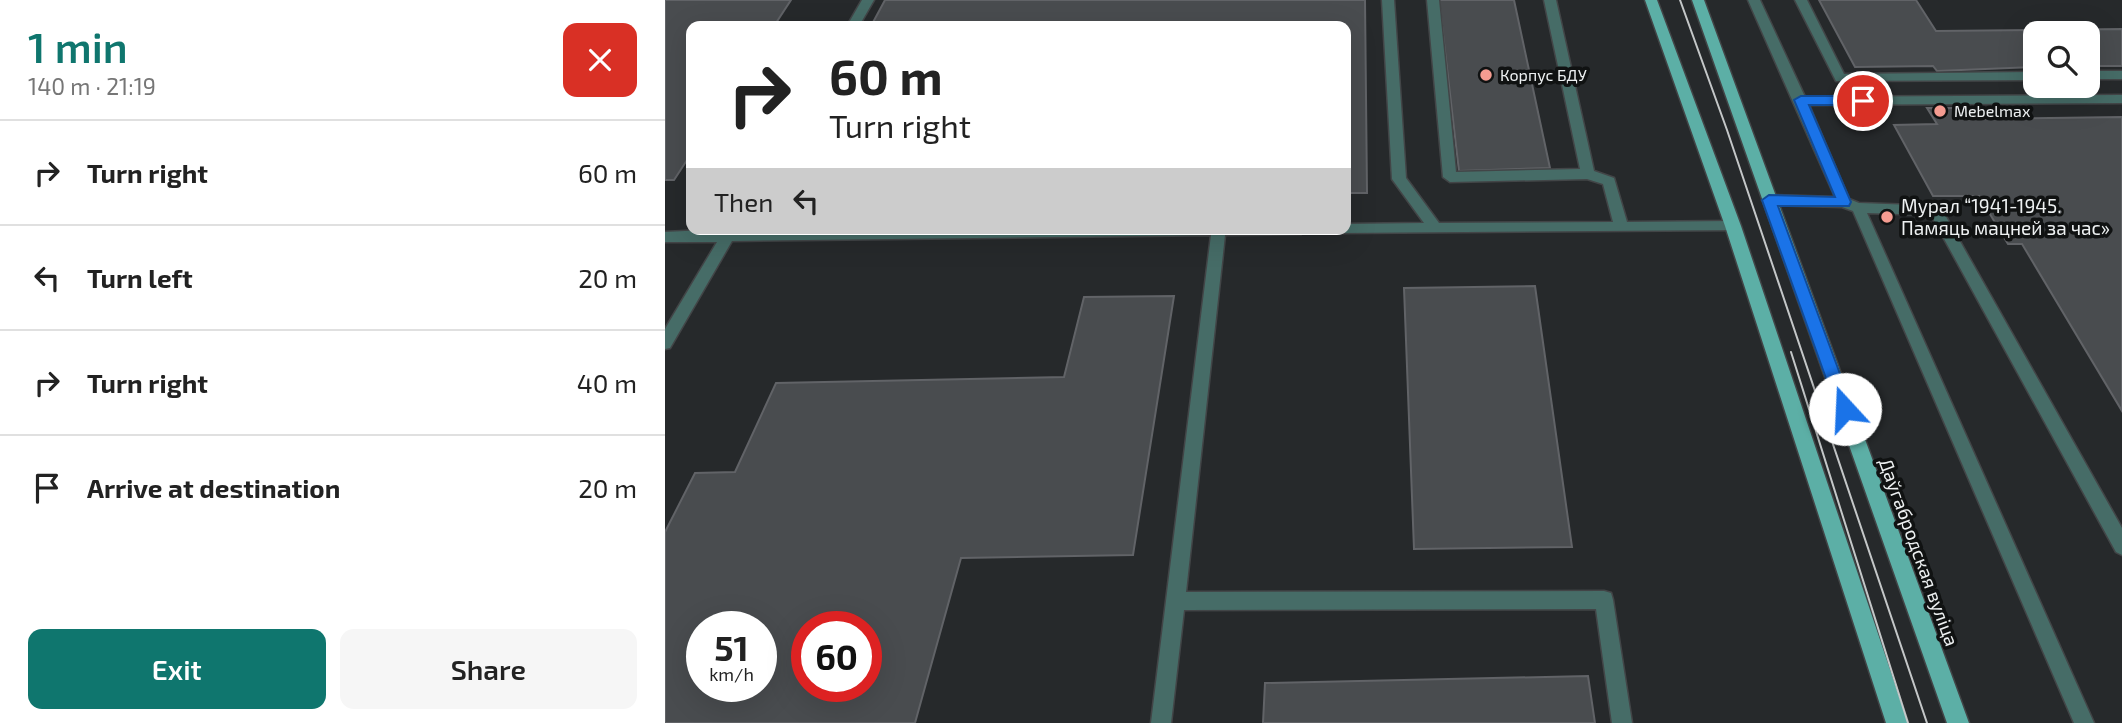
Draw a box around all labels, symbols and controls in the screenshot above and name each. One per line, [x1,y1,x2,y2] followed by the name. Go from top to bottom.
[28,21,128,71] text: 1 min
[2023,21,2100,98] map controls
[2023,21,2100,98] button: search
[563,23,637,97] button: close
[829,46,943,105] text: 60 m
[714,49,805,140] icon: right
[1500,65,1587,85] place label: Корпус БДУ
[1478,67,1494,83] marker: Корпус БДУ
[1833,71,1893,131] pin
[28,72,156,100] text: 140 m · 21:19
[1844,82,1882,120] icon: arrive
[1954,101,2031,120] place label: Mebelmax
[1932,103,1948,119] marker: Mebelmax
[829,106,971,144] text: Turn right
[28,154,66,192] icon: right
[87,157,208,188] text: Turn right
[578,157,637,188] text: 60 m
[787,182,825,220] icon: left
[714,186,773,217] text: Then
[1901,194,2110,239] place label: Мурал “1941-1945. Памяць мацней за час»
[1879,209,1895,225] marker: Мурал “1941-1945. Памяць мацней за час»
[28,259,66,297] icon: left
[87,262,193,293] text: Turn left
[578,262,637,293] text: 20 m
[28,364,66,402] icon: right
[87,367,208,398] text: Turn right
[577,367,637,398] text: 40 m
[1808,372,1882,446] position arrow
[1874,455,1964,649] street label: Даўгабродская вуліца
[28,469,66,507] icon: arrive
[87,472,340,503] text: Arrive at destination
[578,472,637,503] text: 20 m
[791,611,882,702] speed limit sign: 60
[714,626,749,668] text: 51
[28,629,326,709] button: Exit
[340,629,637,709] button: Share
[709,663,754,685] text: km/h

